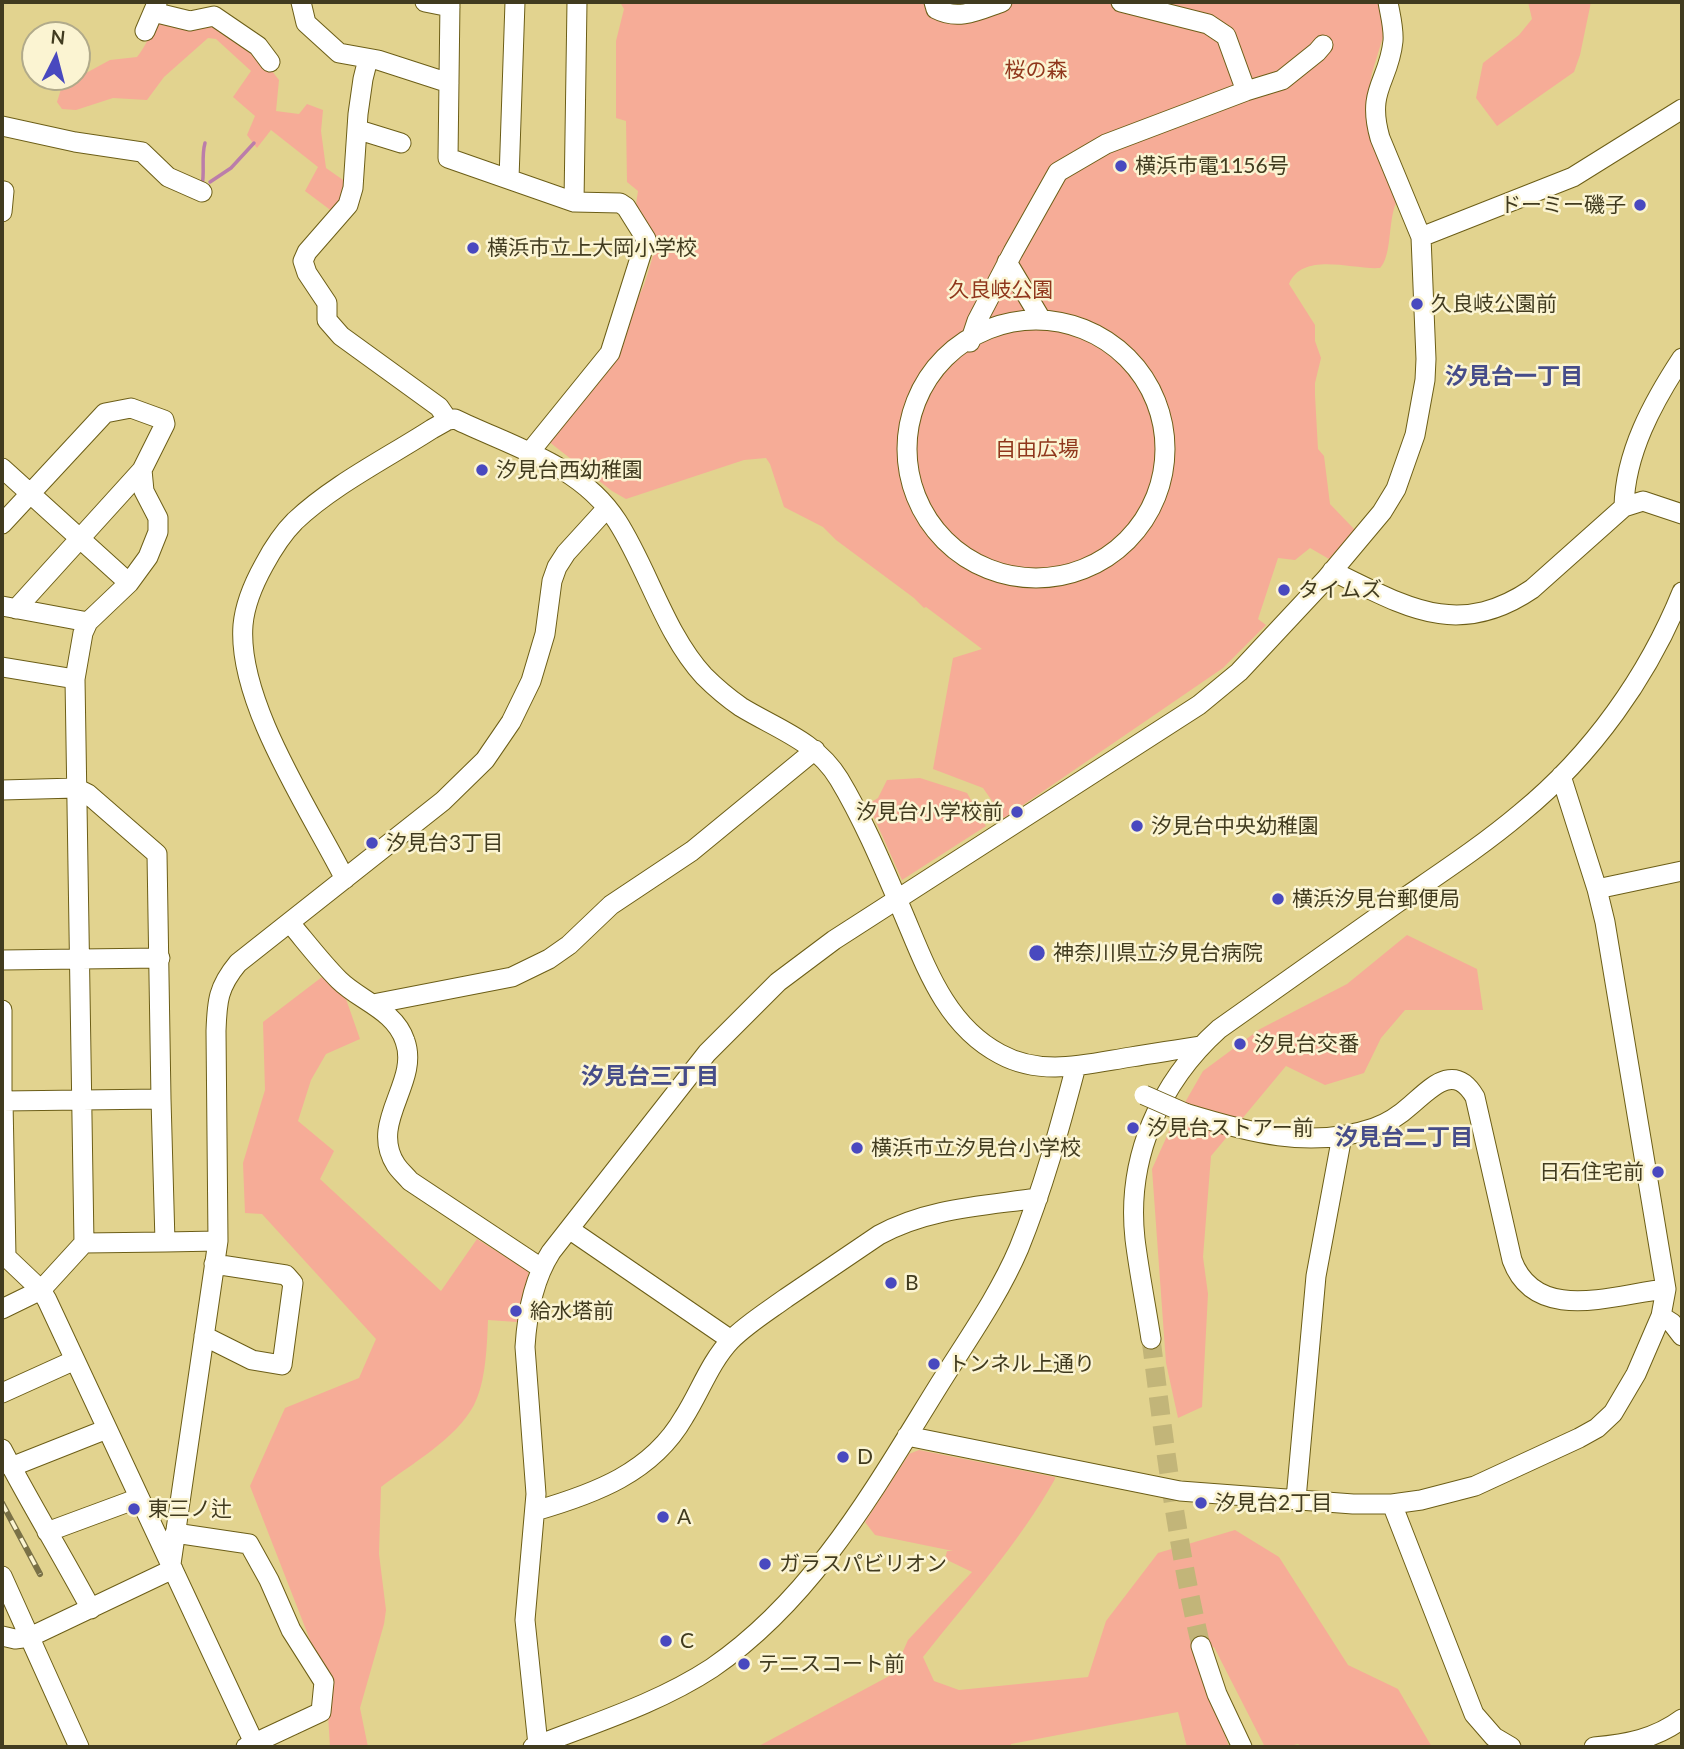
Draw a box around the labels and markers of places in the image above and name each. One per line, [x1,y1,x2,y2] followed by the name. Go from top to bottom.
[1135,153,1289,179] place label: 横浜市電1156号
[1113,158,1129,174] marker: 横浜市電1156号
[1500,192,1626,218] place label: ドーミー磯子
[1632,197,1648,213] marker: ドーミー磯子
[487,235,697,261] place label: 横浜市立上大岡小学校
[465,240,481,256] marker: 横浜市立上大岡小学校
[1431,291,1557,317] place label: 久良岐公園前
[1409,296,1425,312] marker: 久良岐公園前
[496,457,643,483] place label: 汐見台西幼稚園
[474,462,490,478] marker: 汐見台西幼稚園
[1298,577,1382,603] place label: タイムズ
[1276,582,1292,598] marker: タイムズ
[856,799,1003,825] place label: 汐見台小学校前
[1009,804,1025,820] marker: 汐見台小学校前
[1151,813,1319,839] place label: 汐見台中央幼稚園
[1129,818,1145,834] marker: 汐見台中央幼稚園
[386,830,503,856] place label: 汐見台3丁目
[364,835,380,851] marker: 汐見台3丁目
[1292,886,1460,912] place label: 横浜汐見台郵便局
[1270,891,1286,907] marker: 横浜汐見台郵便局
[1053,940,1263,966] place label: 神奈川県立汐見台病院
[1027,943,1047,963] marker: 神奈川県立汐見台病院
[1254,1031,1359,1057] place label: 汐見台交番
[1232,1036,1248,1052] marker: 汐見台交番
[1147,1115,1314,1141] place label: 汐見台ストアー前
[1125,1120,1141,1136] marker: 汐見台ストアー前
[871,1135,1081,1161] place label: 横浜市立汐見台小学校
[849,1140,865,1156] marker: 横浜市立汐見台小学校
[1539,1159,1644,1185] place label: 日石住宅前
[1650,1164,1666,1180] marker: 日石住宅前
[905,1270,919,1296] place label: B
[883,1275,899,1291] marker: B
[530,1298,614,1324] place label: 給水塔前
[508,1303,524,1319] marker: 給水塔前
[948,1351,1095,1377] place label: トンネル上通り
[926,1356,942,1372] marker: トンネル上通り
[857,1444,873,1470] place label: D
[835,1449,851,1465] marker: D
[1215,1490,1332,1516] place label: 汐見台2丁目
[1193,1495,1209,1511] marker: 汐見台2丁目
[148,1496,232,1522] place label: 東三ノ辻
[126,1501,142,1517] marker: 東三ノ辻
[677,1504,691,1530] place label: A
[655,1509,671,1525] marker: A
[779,1551,947,1577] place label: ガラスパビリオン
[757,1556,773,1572] marker: ガラスパビリオン
[680,1628,694,1654] place label: C
[658,1633,674,1649] marker: C
[758,1651,905,1677] place label: テニスコート前
[736,1656,752,1672] marker: テニスコート前

